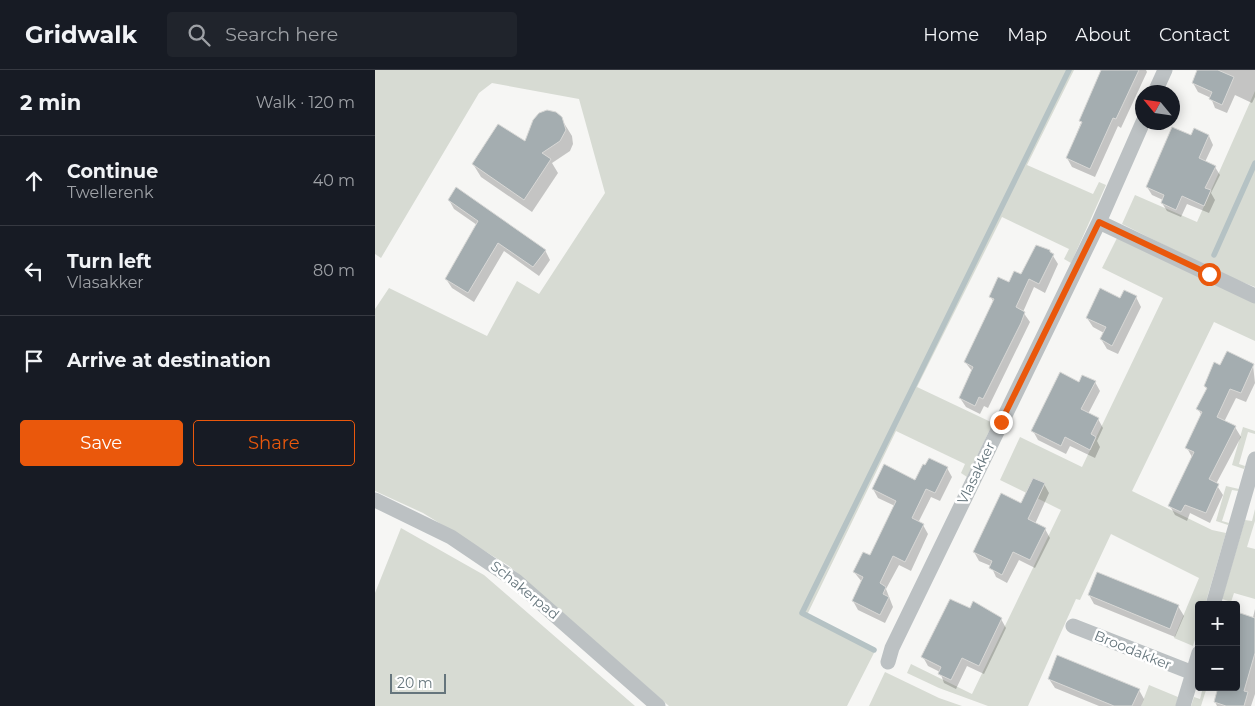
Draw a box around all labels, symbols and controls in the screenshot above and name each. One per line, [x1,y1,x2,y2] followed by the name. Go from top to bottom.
[167,12,517,57] search box
[25,20,137,49] text: Gridwalk
[185,21,213,49] icon: search
[225,23,338,46] text: Search here
[923,24,979,46] text: Home
[1007,24,1047,46] text: Map
[1075,24,1131,46] text: About
[1159,24,1230,46] text: Contact
[1135,85,1180,130] north arrow
[20,90,81,115] text: 2 min
[256,93,355,112] text: Walk · 120 m
[67,160,158,183] text: Continue
[20,167,48,195] icon: ahead
[313,171,355,190] text: 40 m
[67,183,154,202] text: Twellerenk
[67,250,152,273] text: Turn left
[20,257,48,285] icon: left
[313,261,355,280] text: 80 m
[1198,263,1221,286] route start
[67,273,144,292] text: Vlasakker
[20,347,48,375] icon: arrive
[67,349,271,372] text: Arrive at destination
[990,411,1013,434] route end
[20,420,183,466] button: Save
[193,420,355,466] button: Share
[953,439,999,507] street label: Vlasakker
[487,557,563,623] street label: Schakerpad
[1195,601,1240,691] map controls
[1195,601,1240,646] button: +
[1092,626,1175,674] street label: Broodakker
[1195,646,1240,691] button: −
[390,671,446,694] scale bar
[397,674,433,692] text: 20 m

